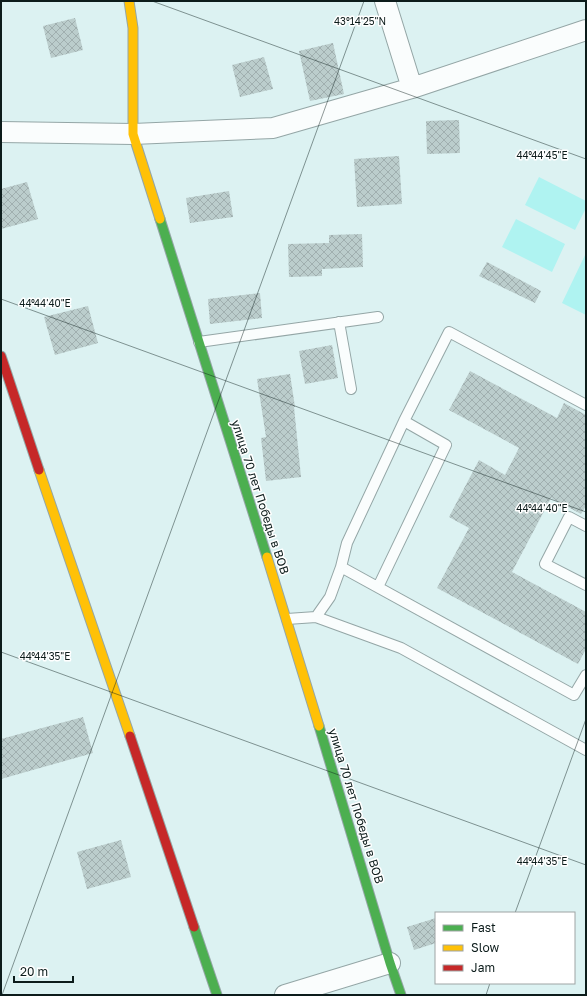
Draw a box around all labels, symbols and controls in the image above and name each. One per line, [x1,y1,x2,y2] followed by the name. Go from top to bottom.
[334,15,386,27] text: 43°14'25"N
[517,149,568,161] text: 44°44'45"E
[19,297,71,309] text: 44°44'40"E
[228,418,293,576] street label: улица 70 лет Победы в ВОВ
[516,502,568,514] text: 44°44'40"E
[20,650,70,662] text: 44°44'35"E
[326,726,387,885] street label: улица 70 лет Победы в ВОВ
[517,855,567,867] text: 44°44'35"E
[435,912,575,984] legend
[471,920,496,935] text: Fast
[471,940,499,955] text: Slow
[14,958,73,984] scale bar
[471,960,495,975] text: Jam
[20,964,48,979] text: 20 m

